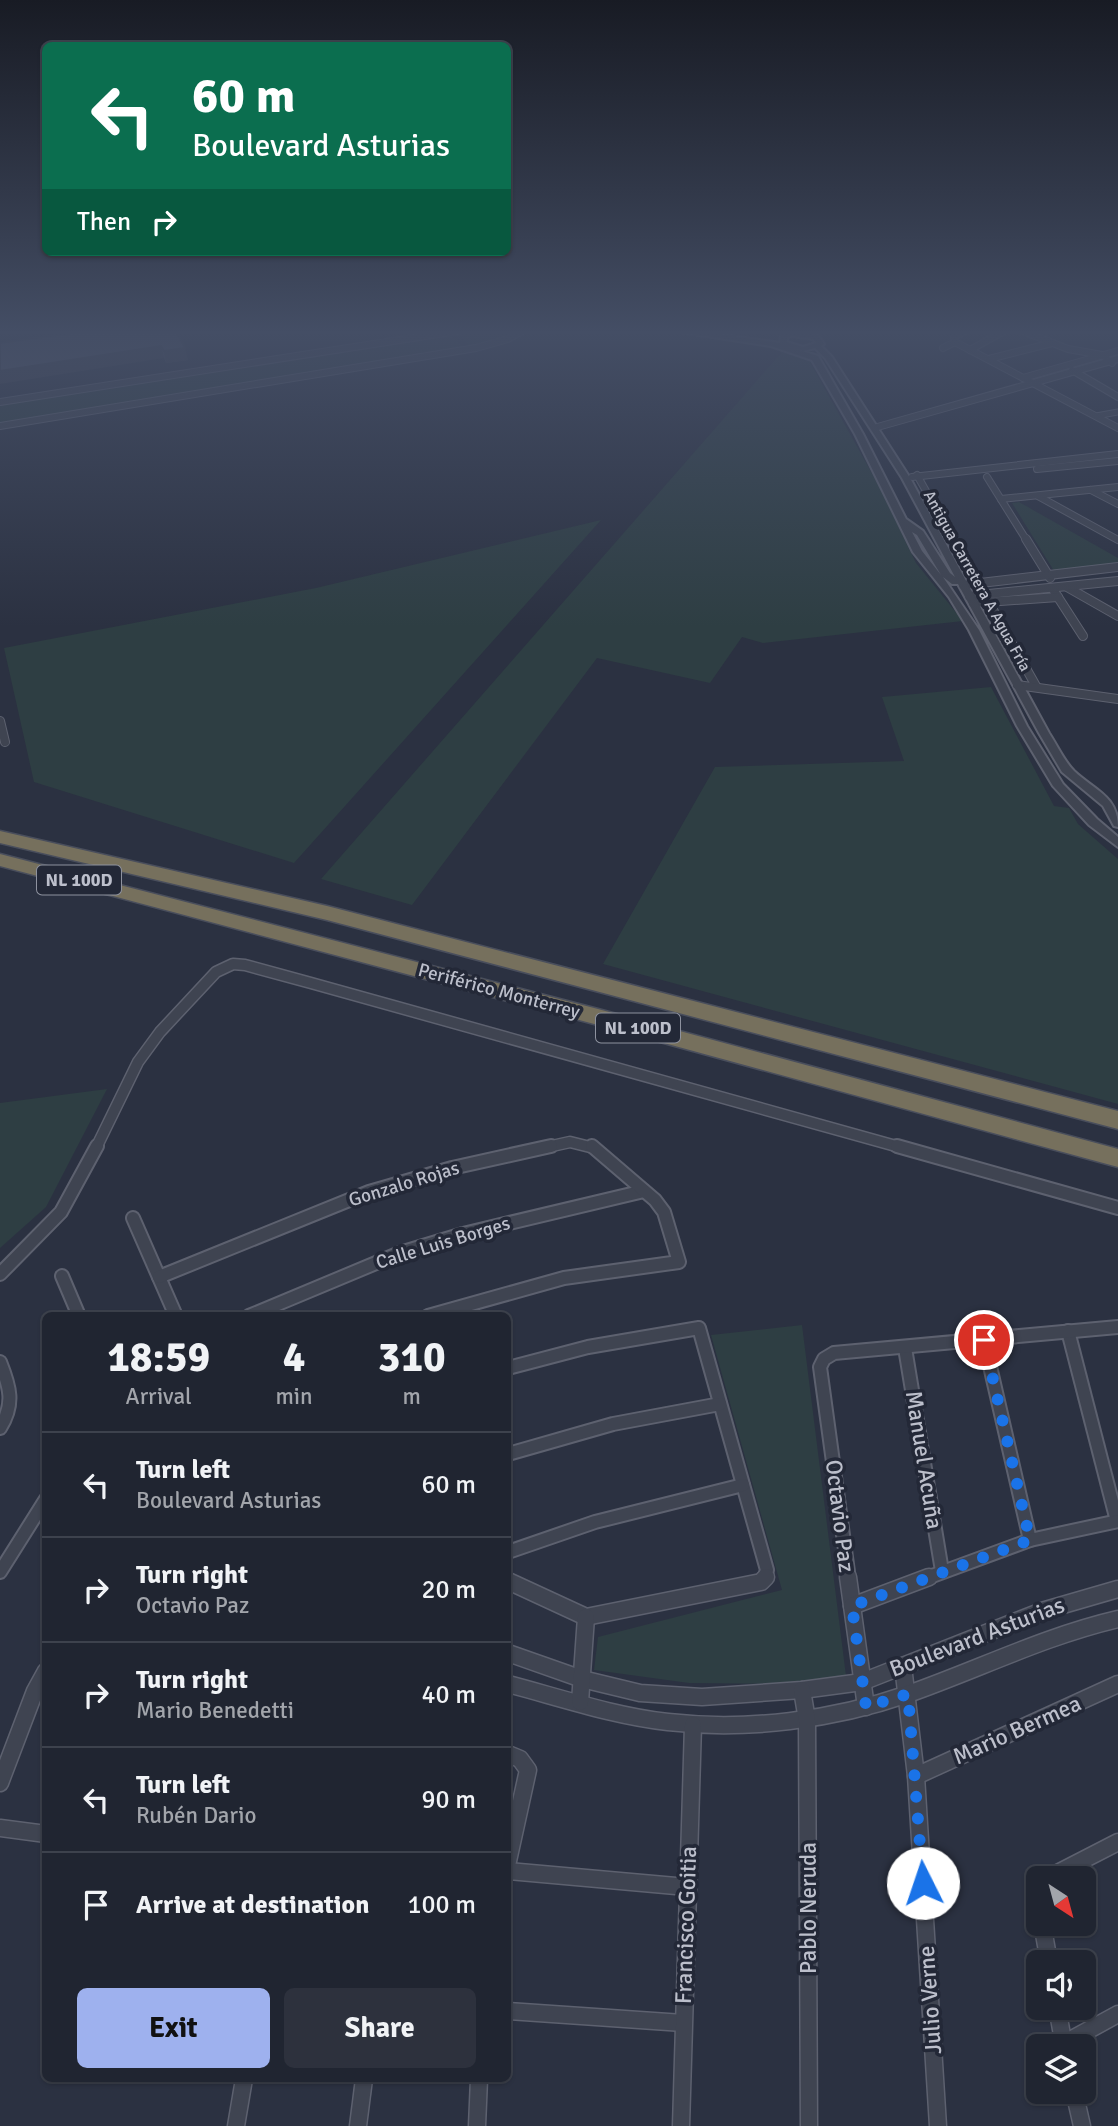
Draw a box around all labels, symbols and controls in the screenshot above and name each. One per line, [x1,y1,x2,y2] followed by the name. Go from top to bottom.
[192,66,295,126] text: 60 m
[77,70,168,161] icon: left
[192,126,450,165] text: Boulevard Asturias
[145,203,183,241] icon: right
[77,206,131,238] text: Then
[919,487,1035,675] street label: Antigua Carretera A Agua Fría
[37,866,121,894] road number: NL 100D
[415,958,583,1024] street label: Periférico Monterrey
[596,1014,680,1042] road number: NL 100D
[346,1156,462,1212] street label: Gonzalo Rojas
[373,1211,513,1275] street label: Calle Luis Borges
[954,1310,1014,1370] pin
[965,1321,1003,1359] icon: arrive
[107,1332,210,1383] text: 18:59
[283,1332,305,1383] text: 4
[378,1332,446,1383] text: 310
[126,1382,192,1411] text: Arrival
[275,1382,313,1411] text: min
[403,1382,421,1411] text: m
[899,1389,949,1531] street label: Manuel Acuña
[136,1454,230,1486] text: Turn left
[819,1458,861,1574] street label: Octavio Paz
[77,1466,115,1504] icon: left
[421,1469,476,1501] text: 60 m
[136,1486,321,1515] text: Boulevard Asturias
[136,1559,248,1591] text: Turn right
[77,1571,115,1609] icon: right
[421,1574,476,1606] text: 20 m
[885,1590,1069,1684] street label: Boulevard Asturias
[136,1591,249,1620] text: Octavio Paz
[136,1664,248,1696] text: Turn right
[77,1676,115,1714] icon: right
[421,1679,476,1711] text: 40 m
[948,1689,1086,1771] street label: Mario Bermea
[136,1696,294,1725] text: Mario Benedetti
[136,1769,230,1801] text: Turn left
[77,1781,115,1819] icon: left
[421,1784,476,1816] text: 90 m
[136,1801,257,1830] text: Rubén Dario
[794,1842,823,1974] street label: Pablo Neruda
[669,1846,703,2004] street label: Francisco Goitia
[886,1846,960,1920] position arrow
[1026,1866,1096,1936] north arrow
[1026,1866,1096,2104] map controls
[77,1886,115,1924] icon: arrive
[136,1889,369,1921] text: Arrive at destination
[407,1889,476,1921] text: 100 m
[912,1945,948,2055] street label: Julio Verne
[1026,1950,1096,2020] button: sound
[77,1988,270,2068] button: Exit
[284,1988,476,2068] button: Share
[1026,2034,1096,2104] button: layers

